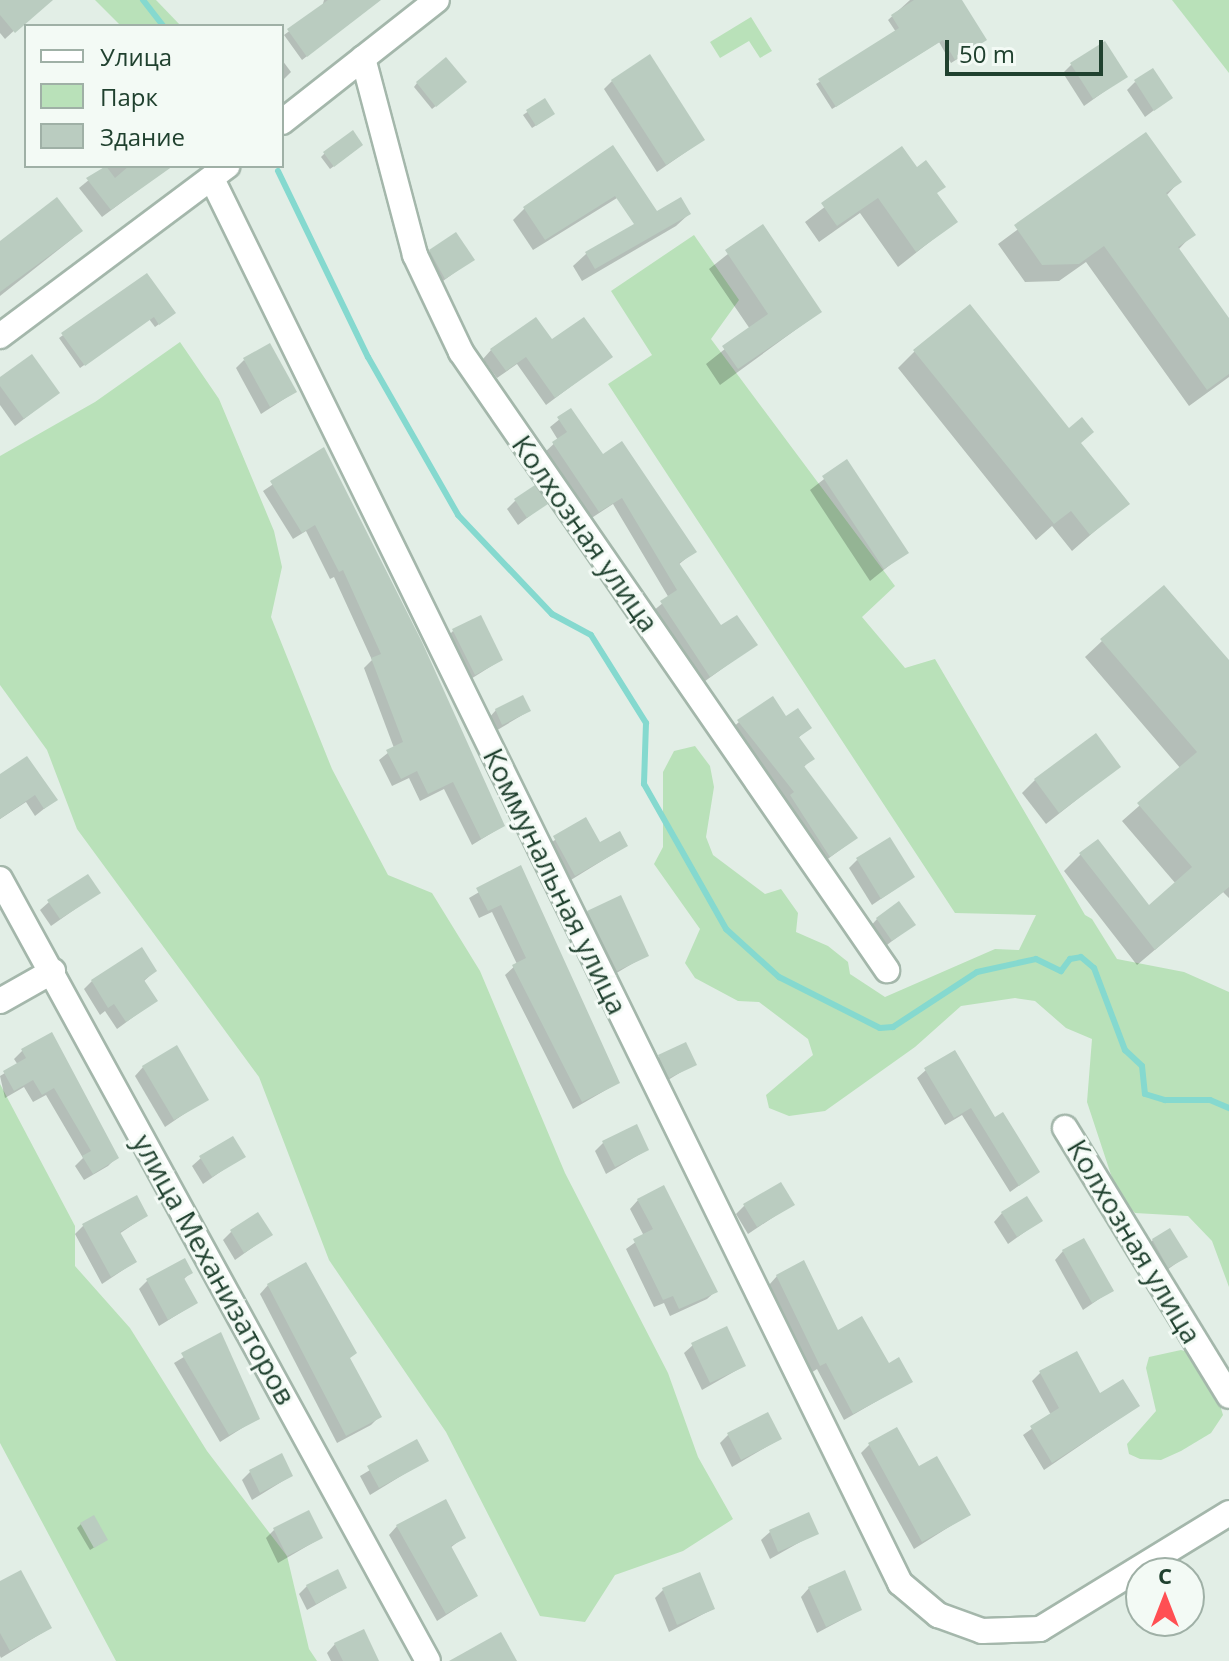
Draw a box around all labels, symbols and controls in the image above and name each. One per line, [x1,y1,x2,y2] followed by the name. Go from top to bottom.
[24,24,284,168] legend
[949,24,1107,74] scale bar
[959,37,1015,70] text: 50 m
[100,40,172,73] text: Улица
[100,80,158,113] text: Парк
[100,120,185,153] text: Здание
[506,428,666,638] street label: Колхозная улица
[477,742,635,1020] street label: Коммунальная улица
[127,1128,303,1410] street label: улица Механизаторов
[1061,1133,1209,1349] street label: Колхозная улица
[1125,1557,1205,1637] north arrow
[1158,1560,1172,1590] text: С

